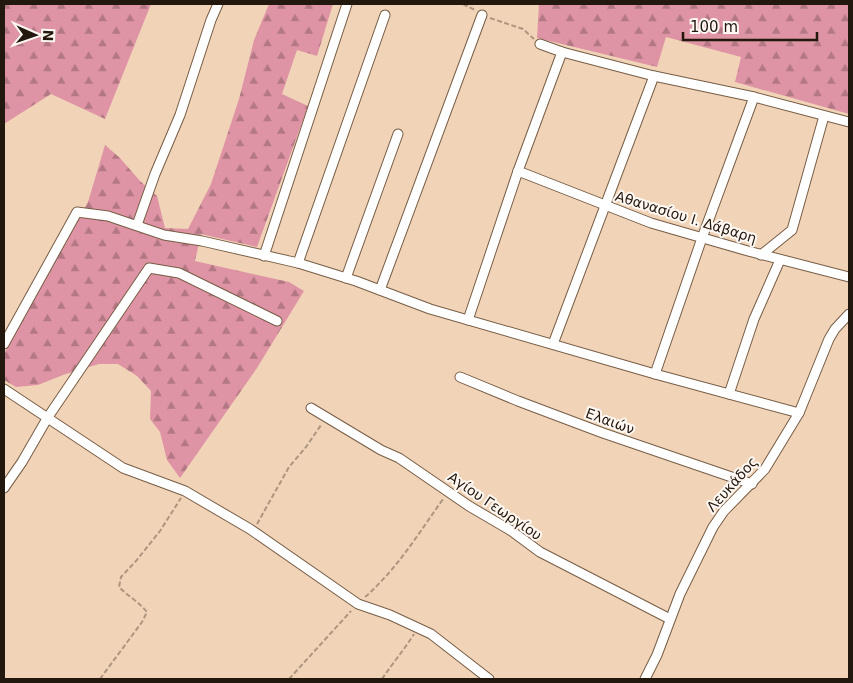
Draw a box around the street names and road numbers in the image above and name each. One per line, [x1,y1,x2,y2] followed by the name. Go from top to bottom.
[613,188,759,246] street label: Αθανασίου Ι. Δάβαρη
[583,405,637,437] street label: Ελαιών
[703,453,761,515] street label: Λευκάδος
[445,469,545,543] street label: Αγίου Γεωργίου

